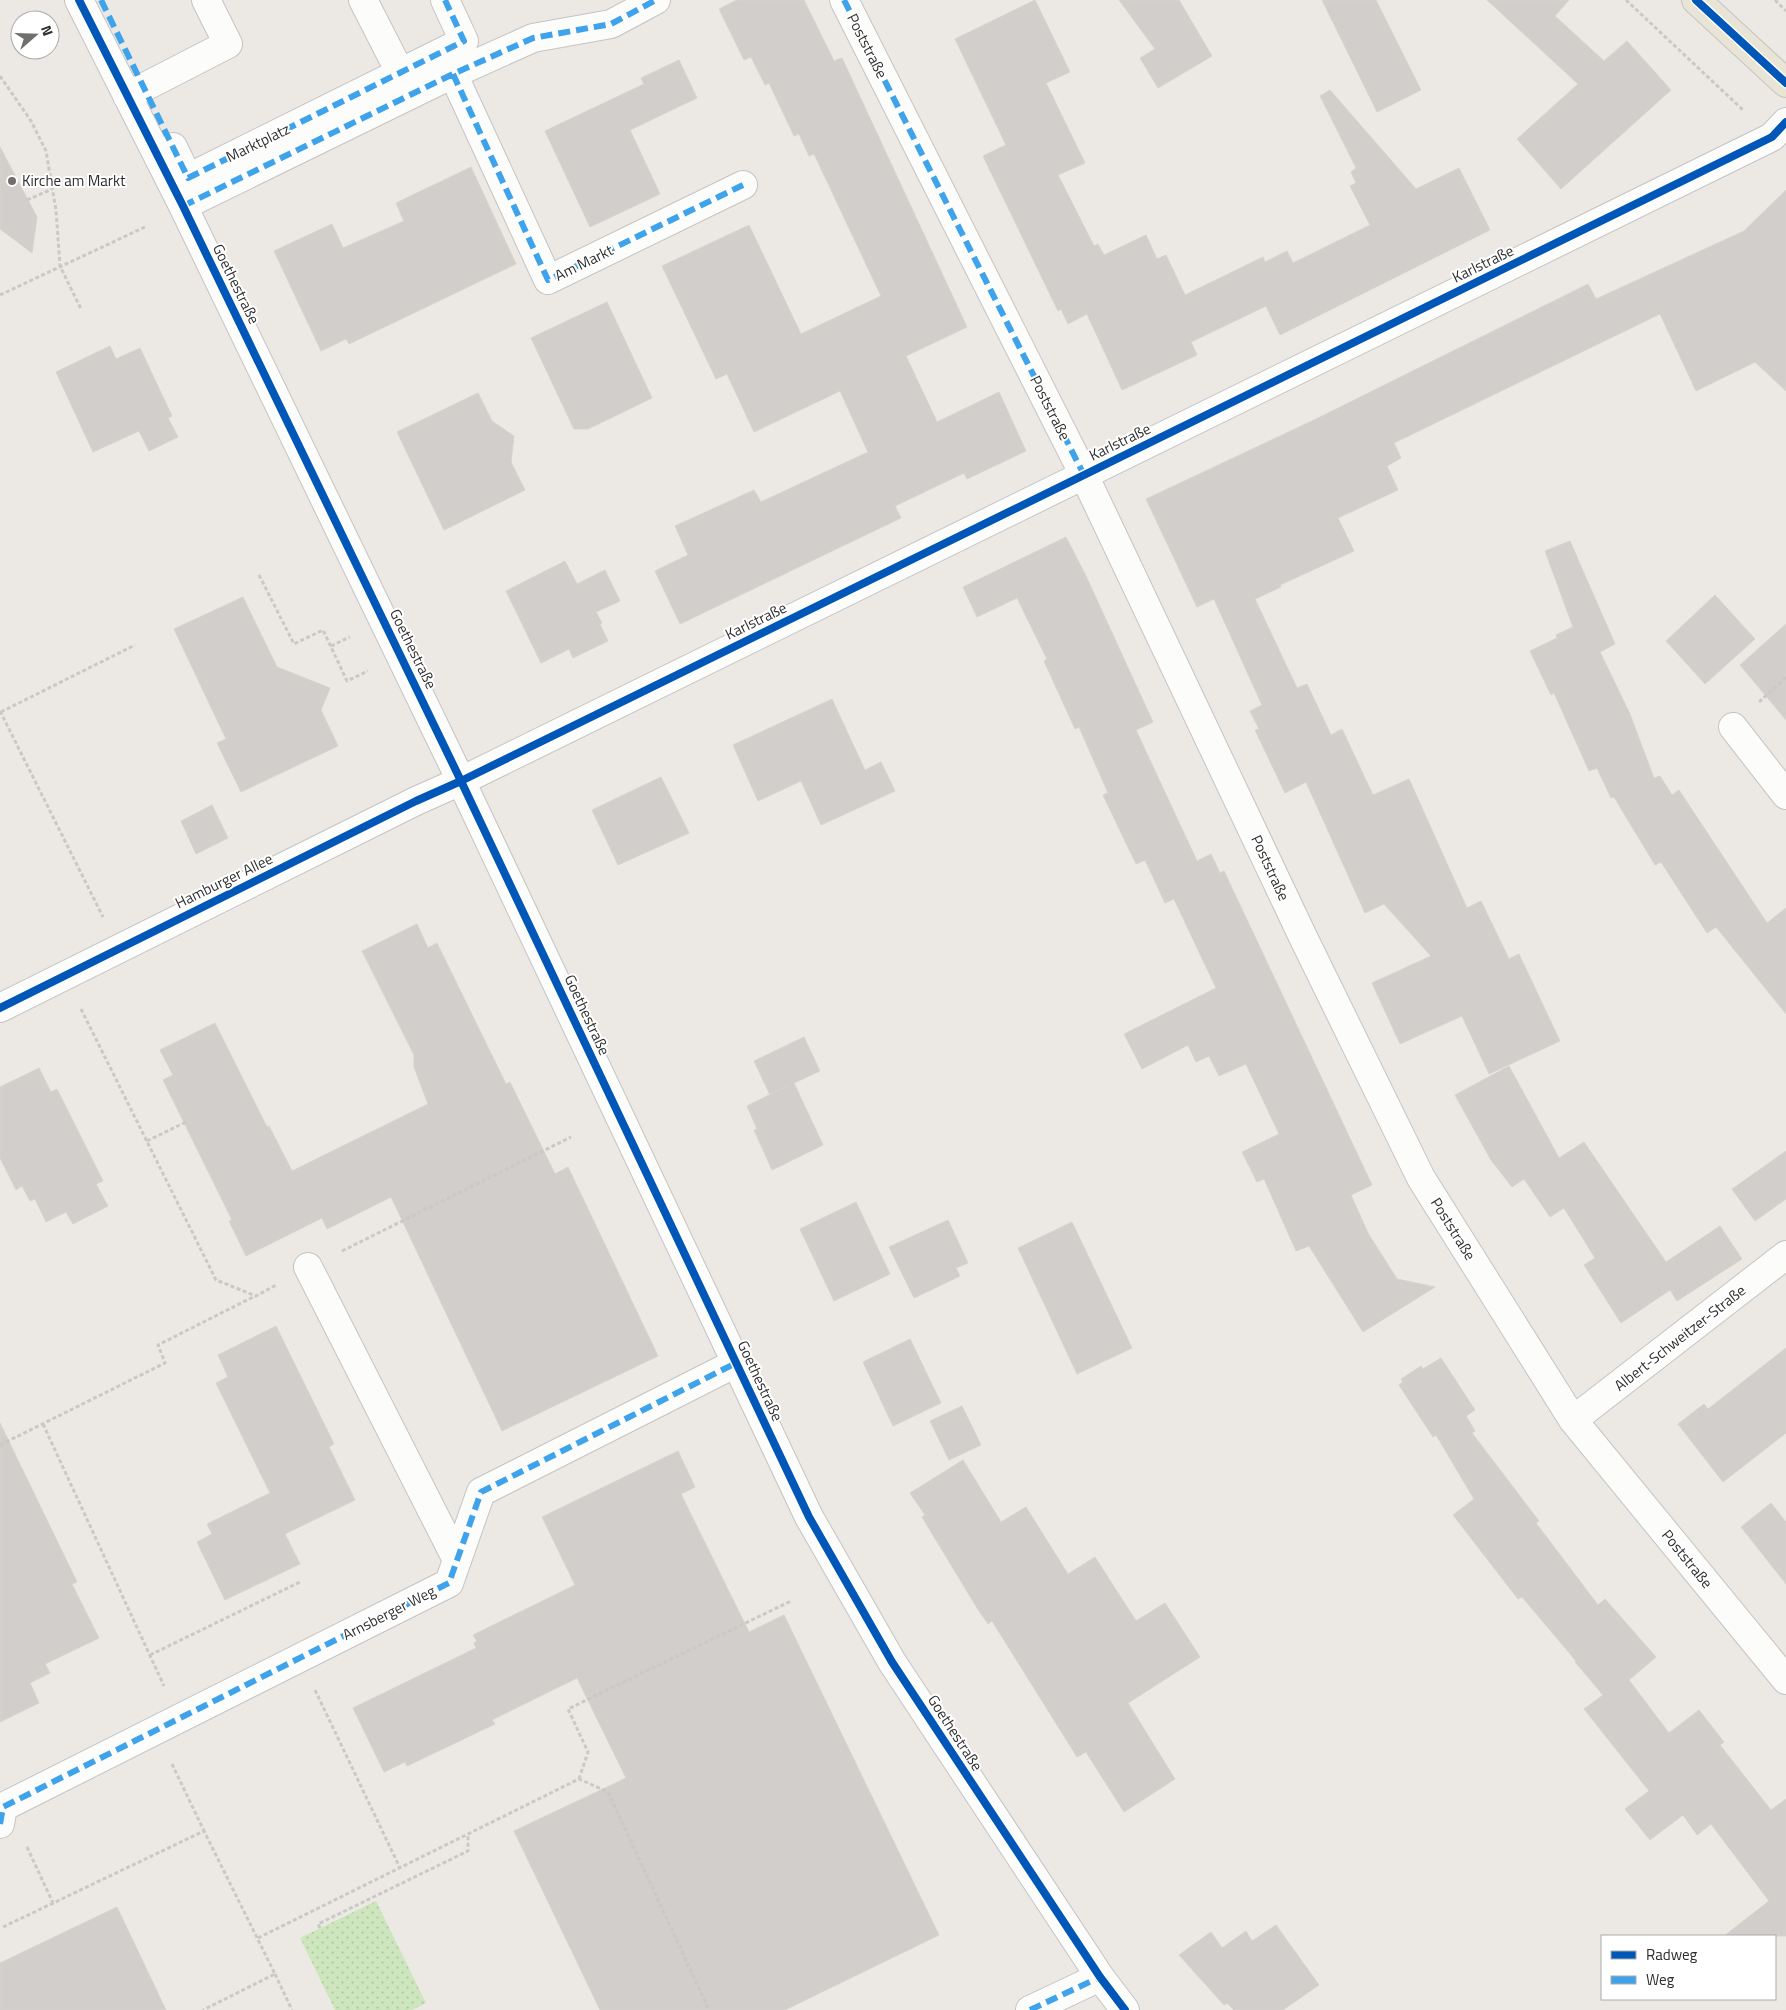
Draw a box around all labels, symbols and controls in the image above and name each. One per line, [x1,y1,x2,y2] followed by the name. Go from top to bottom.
[841,9,894,82] street label: Poststraße
[10,10,60,60] north arrow
[36,22,59,39] text: N
[222,117,294,168] street label: Marktplatz
[22,169,126,192] place label: Kirche am Markt
[6,175,18,187] marker: Kirche am Markt
[551,238,618,287] street label: Am Markt
[1448,239,1517,288] street label: Karlstraße
[207,240,266,328] street label: Goethestraße
[1024,371,1077,444] street label: Poststraße
[1085,417,1154,466] street label: Karlstraße
[721,596,790,645] street label: Karlstraße
[384,605,443,693] street label: Goethestraße
[1245,831,1296,904] street label: Poststraße
[171,847,276,914] street label: Hamburger Allee
[559,971,616,1059] street label: Goethestraße
[1425,1193,1482,1265] street label: Poststraße
[1609,1279,1750,1396] street label: Albert-Schweitzer-Straße
[732,1337,789,1425] street label: Goethestraße
[1656,1524,1718,1593] street label: Poststraße
[338,1579,440,1646] street label: Arnsberger Weg
[922,1690,989,1775] street label: Goethestraße
[1601,1935,1776,2000] legend
[1646,1943,1698,1966] text: Radweg
[1646,1968,1675,1991] text: Weg

